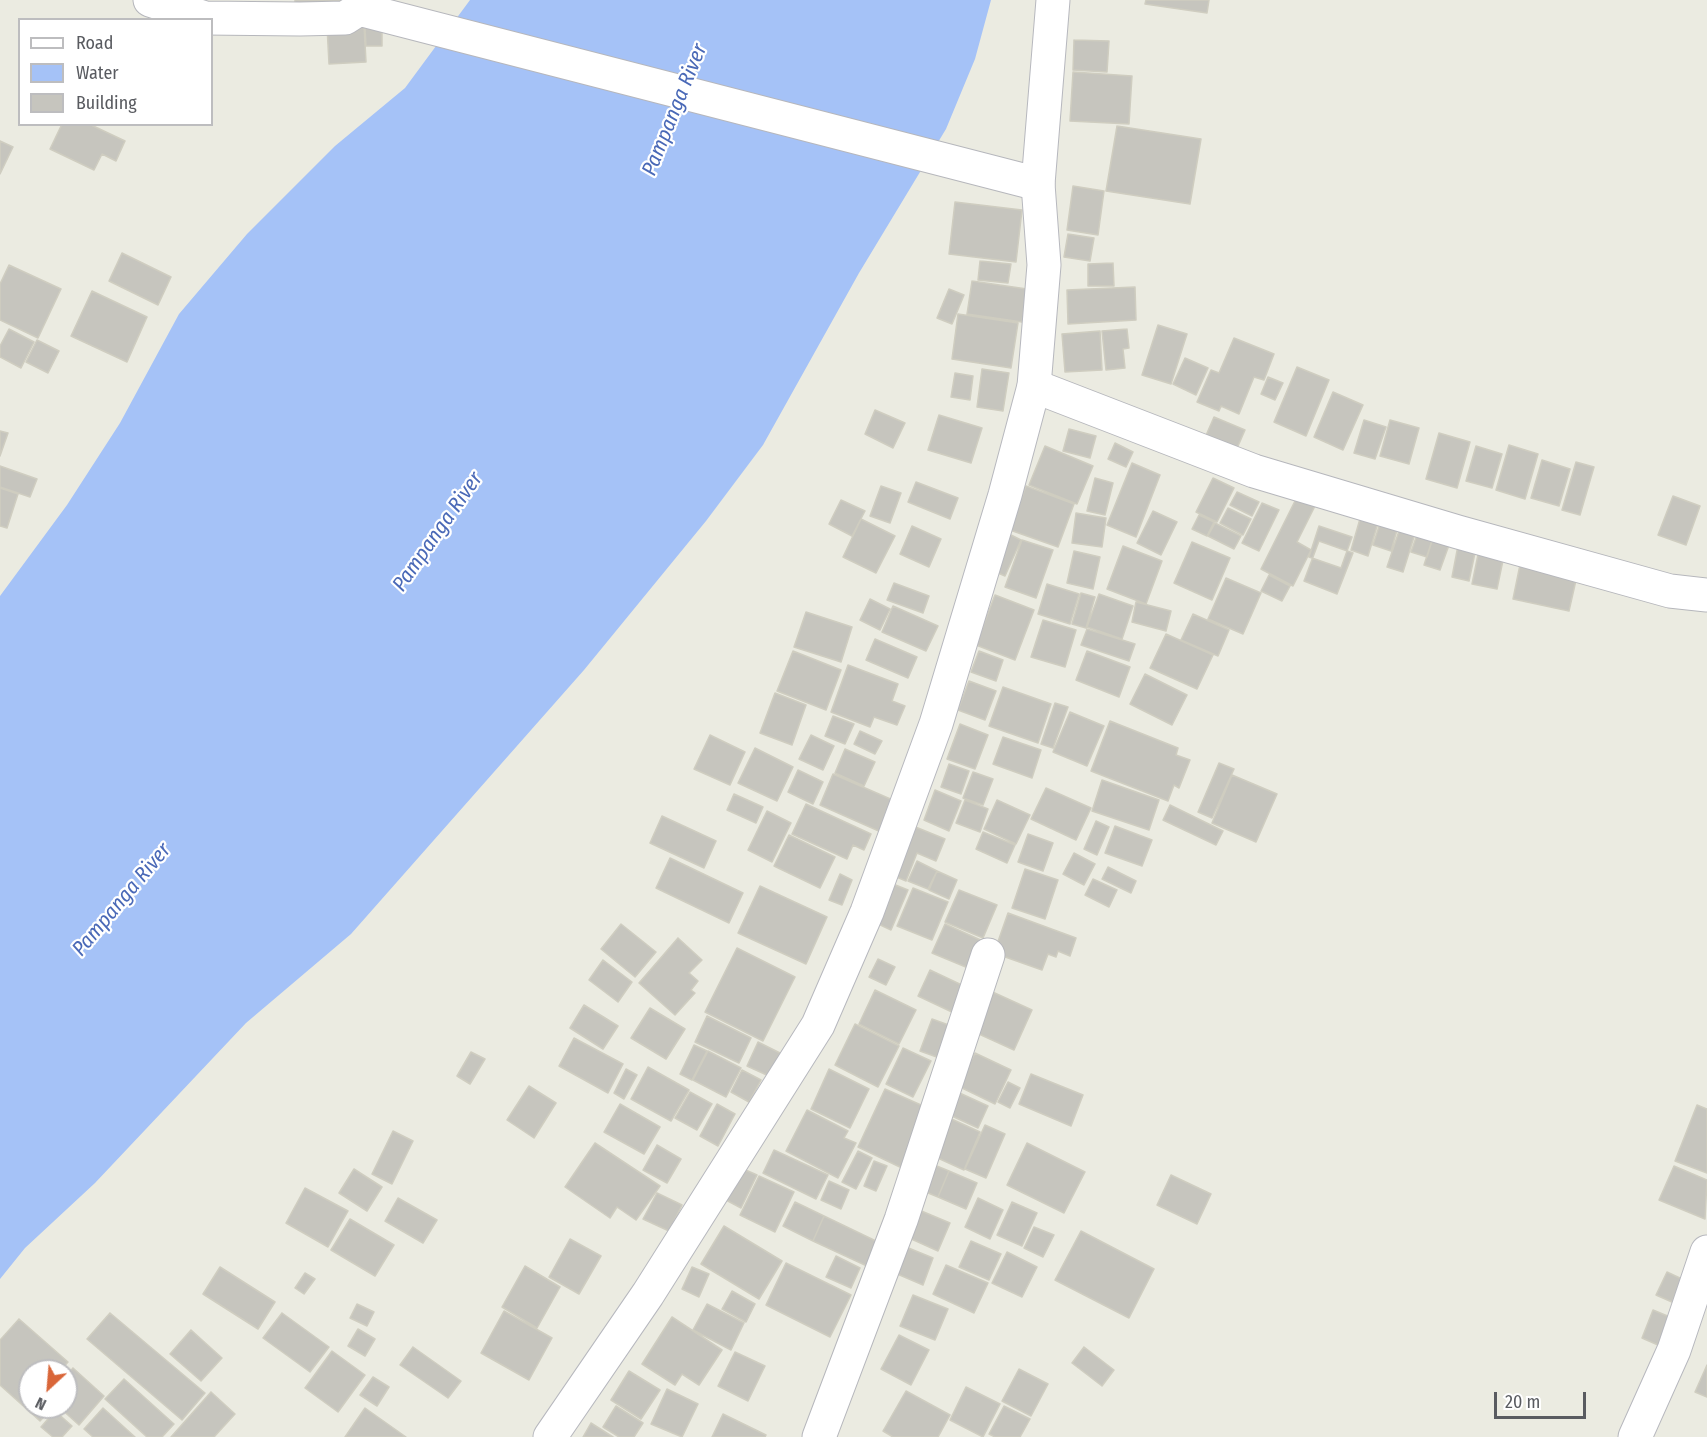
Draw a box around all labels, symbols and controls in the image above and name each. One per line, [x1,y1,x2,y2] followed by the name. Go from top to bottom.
[18,18,213,126] legend
[76,32,113,54] text: Road
[637,40,713,180] water label: Pampanga River
[76,62,119,84] text: Water
[76,92,137,114] text: Building
[388,467,488,597] water label: Pampanga River
[67,838,177,962] water label: Pampanga River
[18,1359,78,1419] north arrow
[1497,1380,1588,1418] scale bar
[1505,1391,1540,1413] text: 20 m
[32,1393,49,1414] text: N

